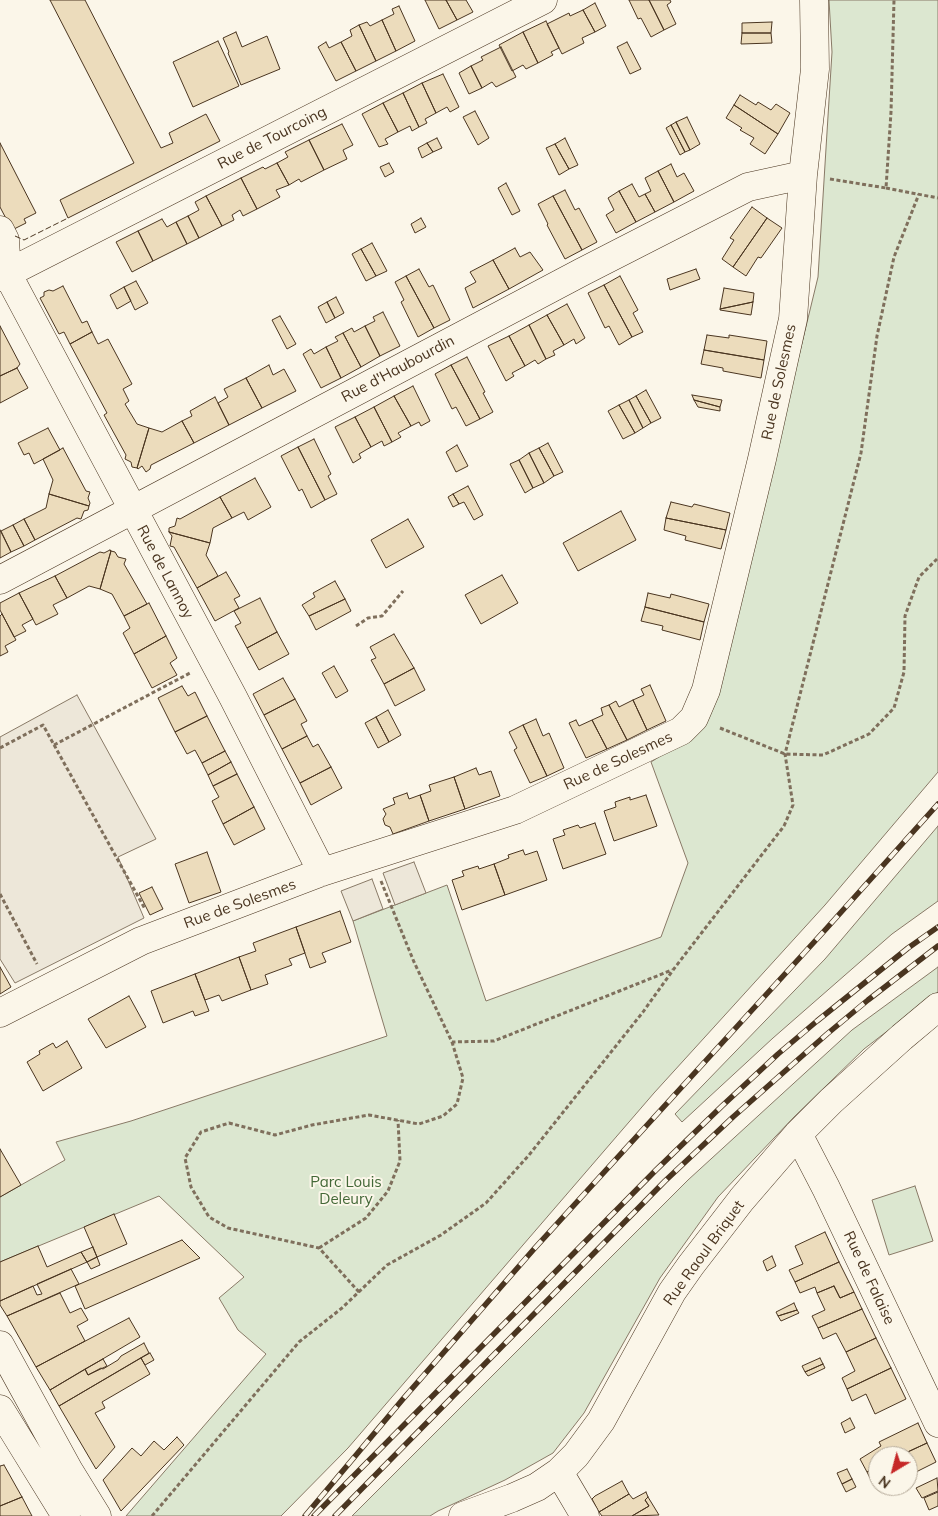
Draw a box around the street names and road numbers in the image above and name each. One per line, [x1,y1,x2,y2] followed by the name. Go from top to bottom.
[214,103,330,173] street label: Rue de Tourcoing
[758,322,800,442] street label: Rue de Solesmes
[338,332,458,406] street label: Rue d'Haubourdin
[133,522,197,622] street label: Rue de Lannoy
[561,728,675,794] street label: Rue de Solesmes
[181,875,299,933] street label: Rue de Solesmes
[660,1197,748,1309] street label: Rue Raoul Briquet
[839,1228,899,1328] street label: Rue de Falaise

